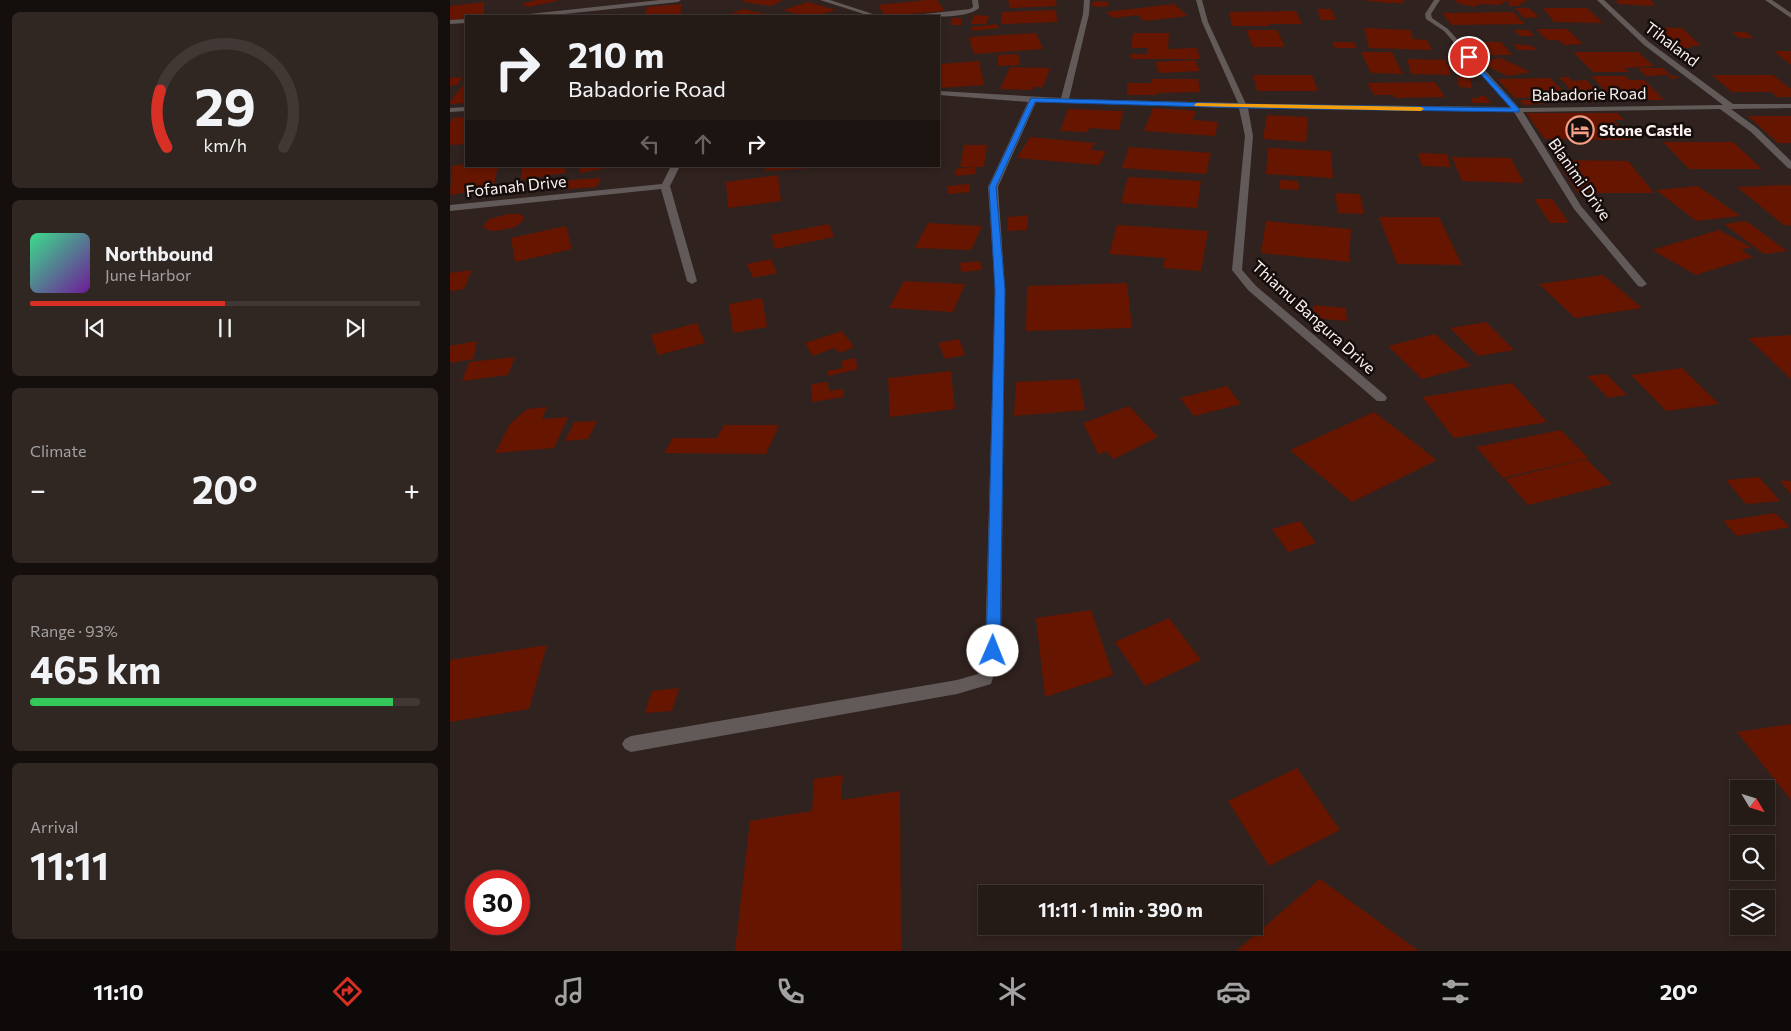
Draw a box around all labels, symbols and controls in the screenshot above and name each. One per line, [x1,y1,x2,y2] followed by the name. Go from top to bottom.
[1642,17,1703,70] street label: Tihaland
[568,32,664,75] text: 210 m
[485,35,550,100] icon: right
[1448,36,1490,78] pin
[1455,43,1483,71] icon: arrive
[194,73,256,137] text: 29
[568,75,726,102] text: Babadorie Road
[1531,83,1646,104] street label: Babadorie Road
[1565,115,1595,145] hotel icon: Stone Castle
[1599,120,1692,139] place label: Stone Castle
[636,130,664,158] icon: left
[689,130,717,158] icon: ahead
[742,130,770,158] icon: right
[203,134,247,156] text: km/h
[1545,134,1616,223] street label: Blanimi Drive
[465,171,567,200] street label: Fofanah Drive
[105,242,213,265] text: Northbound
[1249,256,1380,377] street label: Thiamu Bangura Drive
[105,265,191,284] text: June Harbor
[81,314,109,342] icon: previous
[211,314,239,342] icon: pause
[341,314,369,342] icon: next
[30,441,86,460] text: Climate
[192,465,258,512] text: 20°
[30,472,46,506] text: −
[404,472,420,506] text: +
[30,621,118,640] text: Range · 93%
[966,624,1018,676] position arrow
[30,645,161,692] text: 465 km
[1730,780,1775,825] north arrow
[1730,780,1775,935] map controls
[30,817,78,836] text: Arrival
[1730,835,1775,880] button: search
[30,841,109,888] text: 11:11
[465,870,530,935] speed limit sign: 30
[1730,890,1775,935] button: layers
[1038,898,1203,921] text: 11:11 · 1 min · 390 m
[330,974,365,1009] icon: directions
[552,974,587,1009] icon: music
[773,974,808,1009] icon: phone
[995,974,1030,1009] icon: climate
[1216,974,1251,1009] icon: car
[1438,974,1473,1009] icon: filters
[93,978,144,1005] text: 11:10
[1660,978,1698,1005] text: 20°

